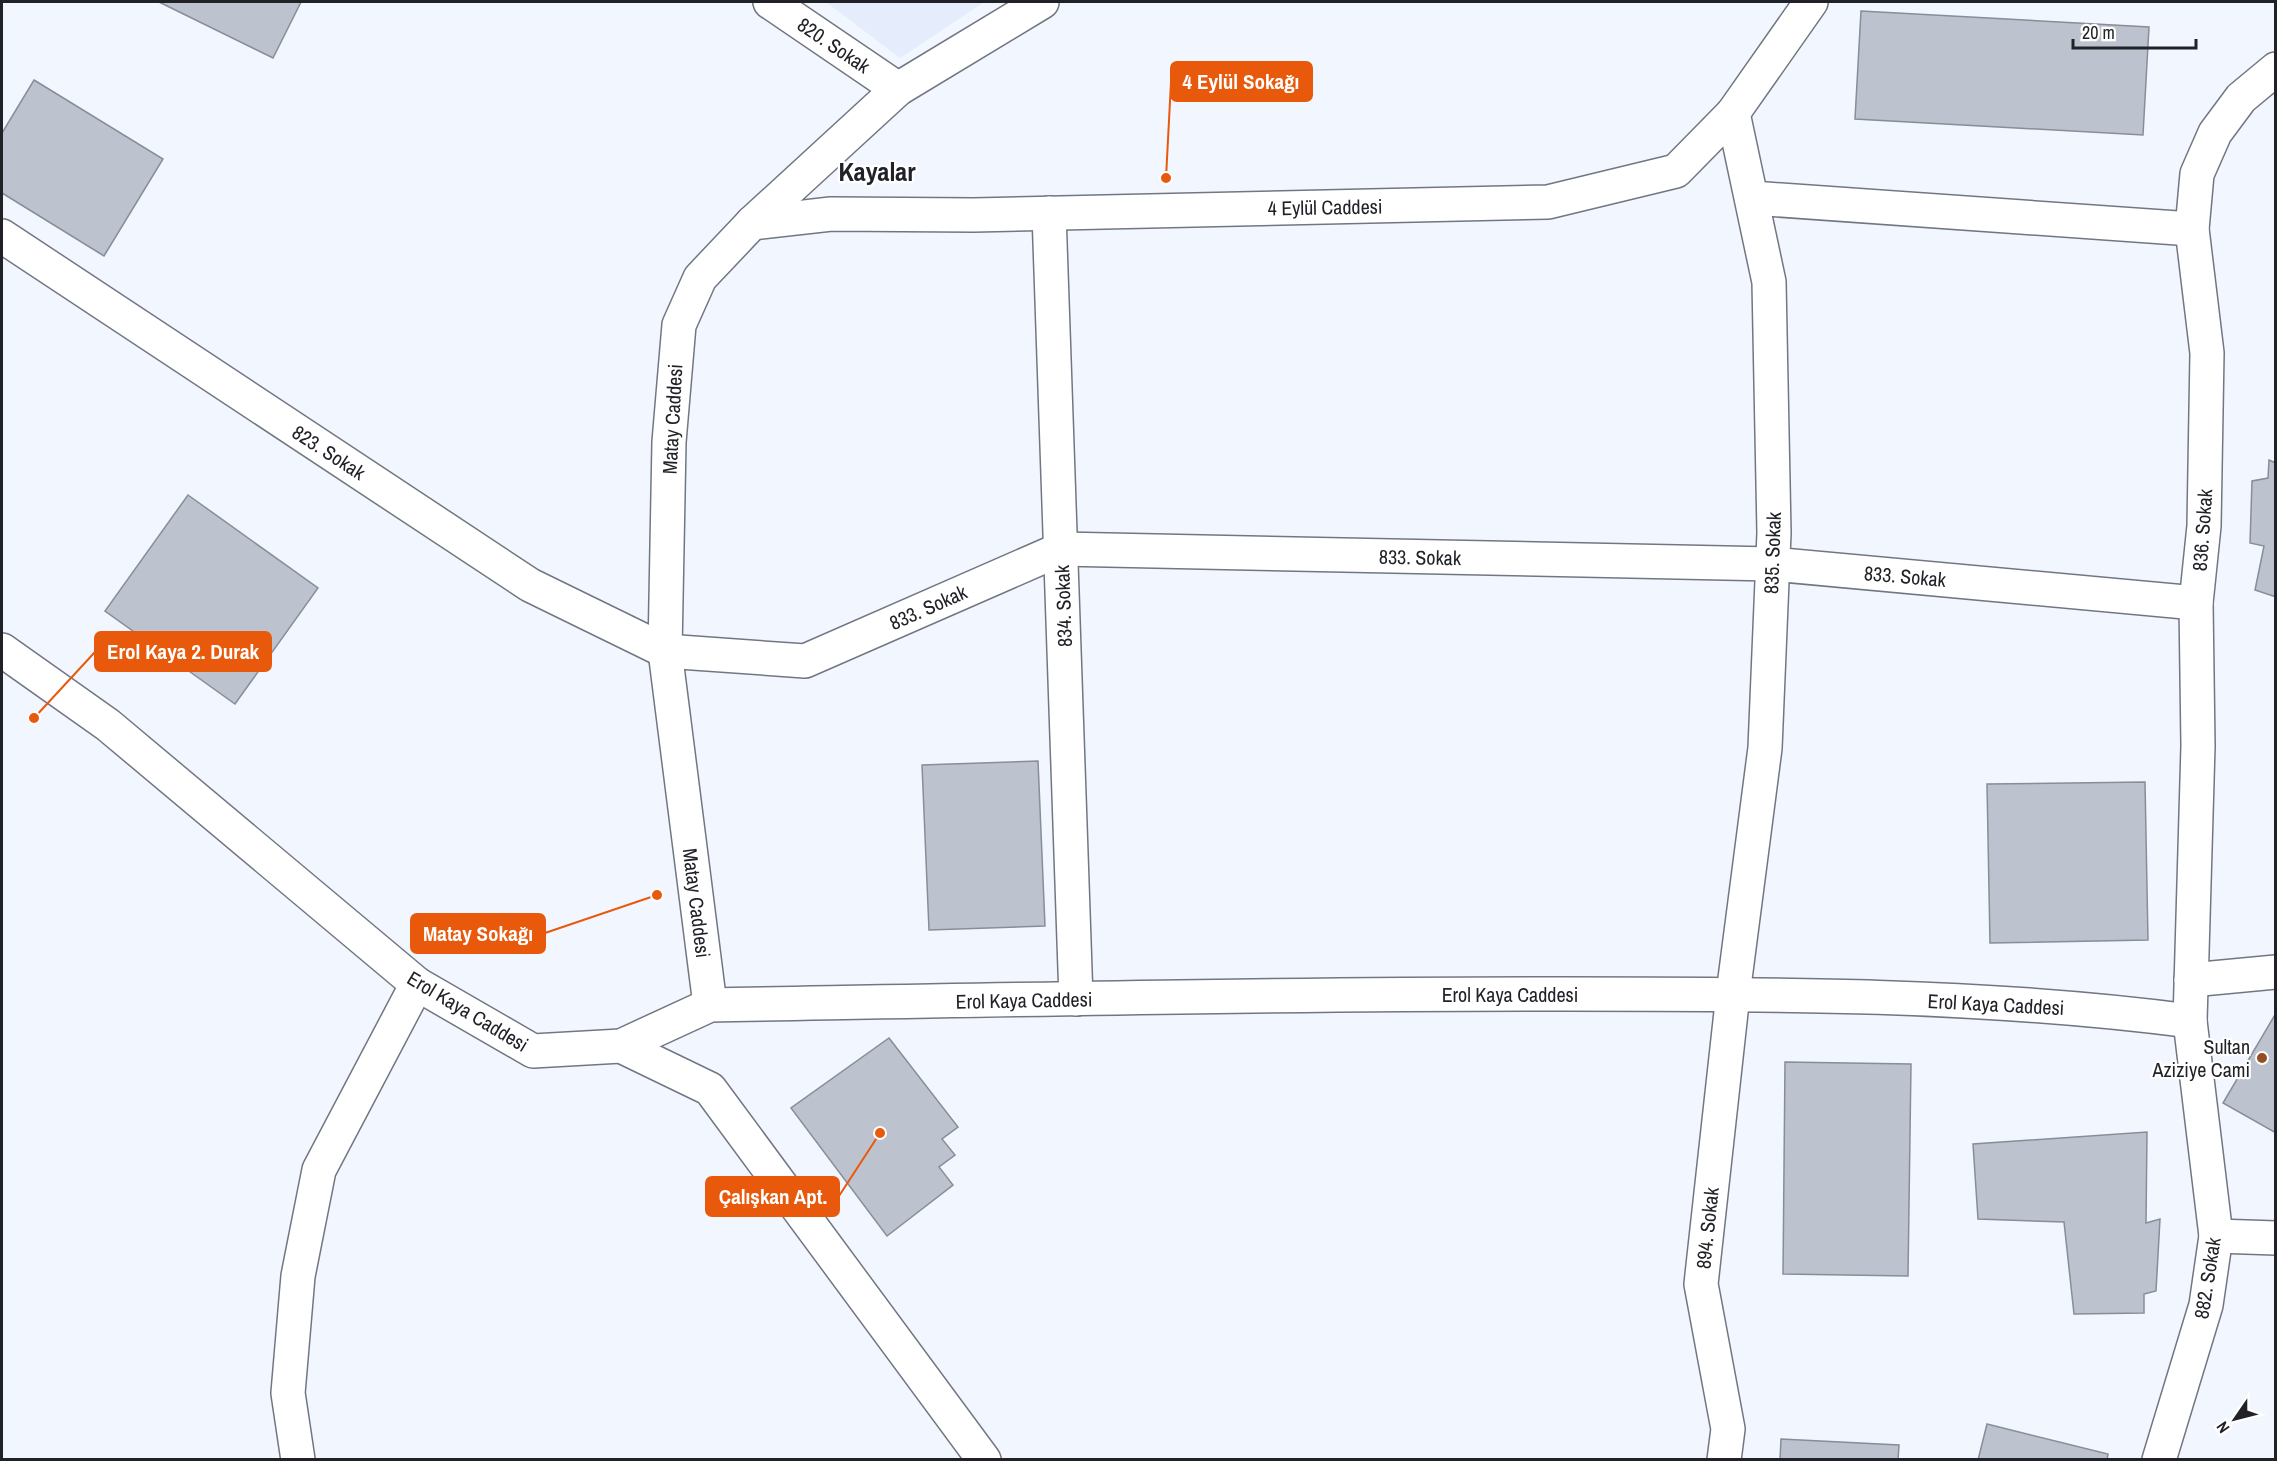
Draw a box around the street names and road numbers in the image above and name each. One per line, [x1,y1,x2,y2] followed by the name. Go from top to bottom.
[792,11,876,80] street label: 820. Sokak
[1267,192,1383,222] street label: 4 Eylül Caddesi
[656,363,688,475] street label: Matay Caddesi
[287,418,371,486] street label: 823. Sokak
[2186,487,2218,572] street label: 836. Sokak
[1757,511,1787,594] street label: 835. Sokak
[1379,543,1462,571] street label: 833. Sokak
[1863,559,1948,593] street label: 833. Sokak
[1048,564,1078,647] street label: 834. Sokak
[885,578,972,636] street label: 833. Sokak
[677,847,717,959] street label: Matay Caddesi
[402,964,534,1058] street label: Erol Kaya Caddesi
[1442,981,1578,1008] street label: Erol Kaya Caddesi
[955,985,1093,1015] street label: Erol Kaya Caddesi
[1927,987,2065,1021] street label: Erol Kaya Caddesi
[1689,1185,1725,1270] street label: 894. Sokak
[2187,1235,2227,1321] street label: 882. Sokak

